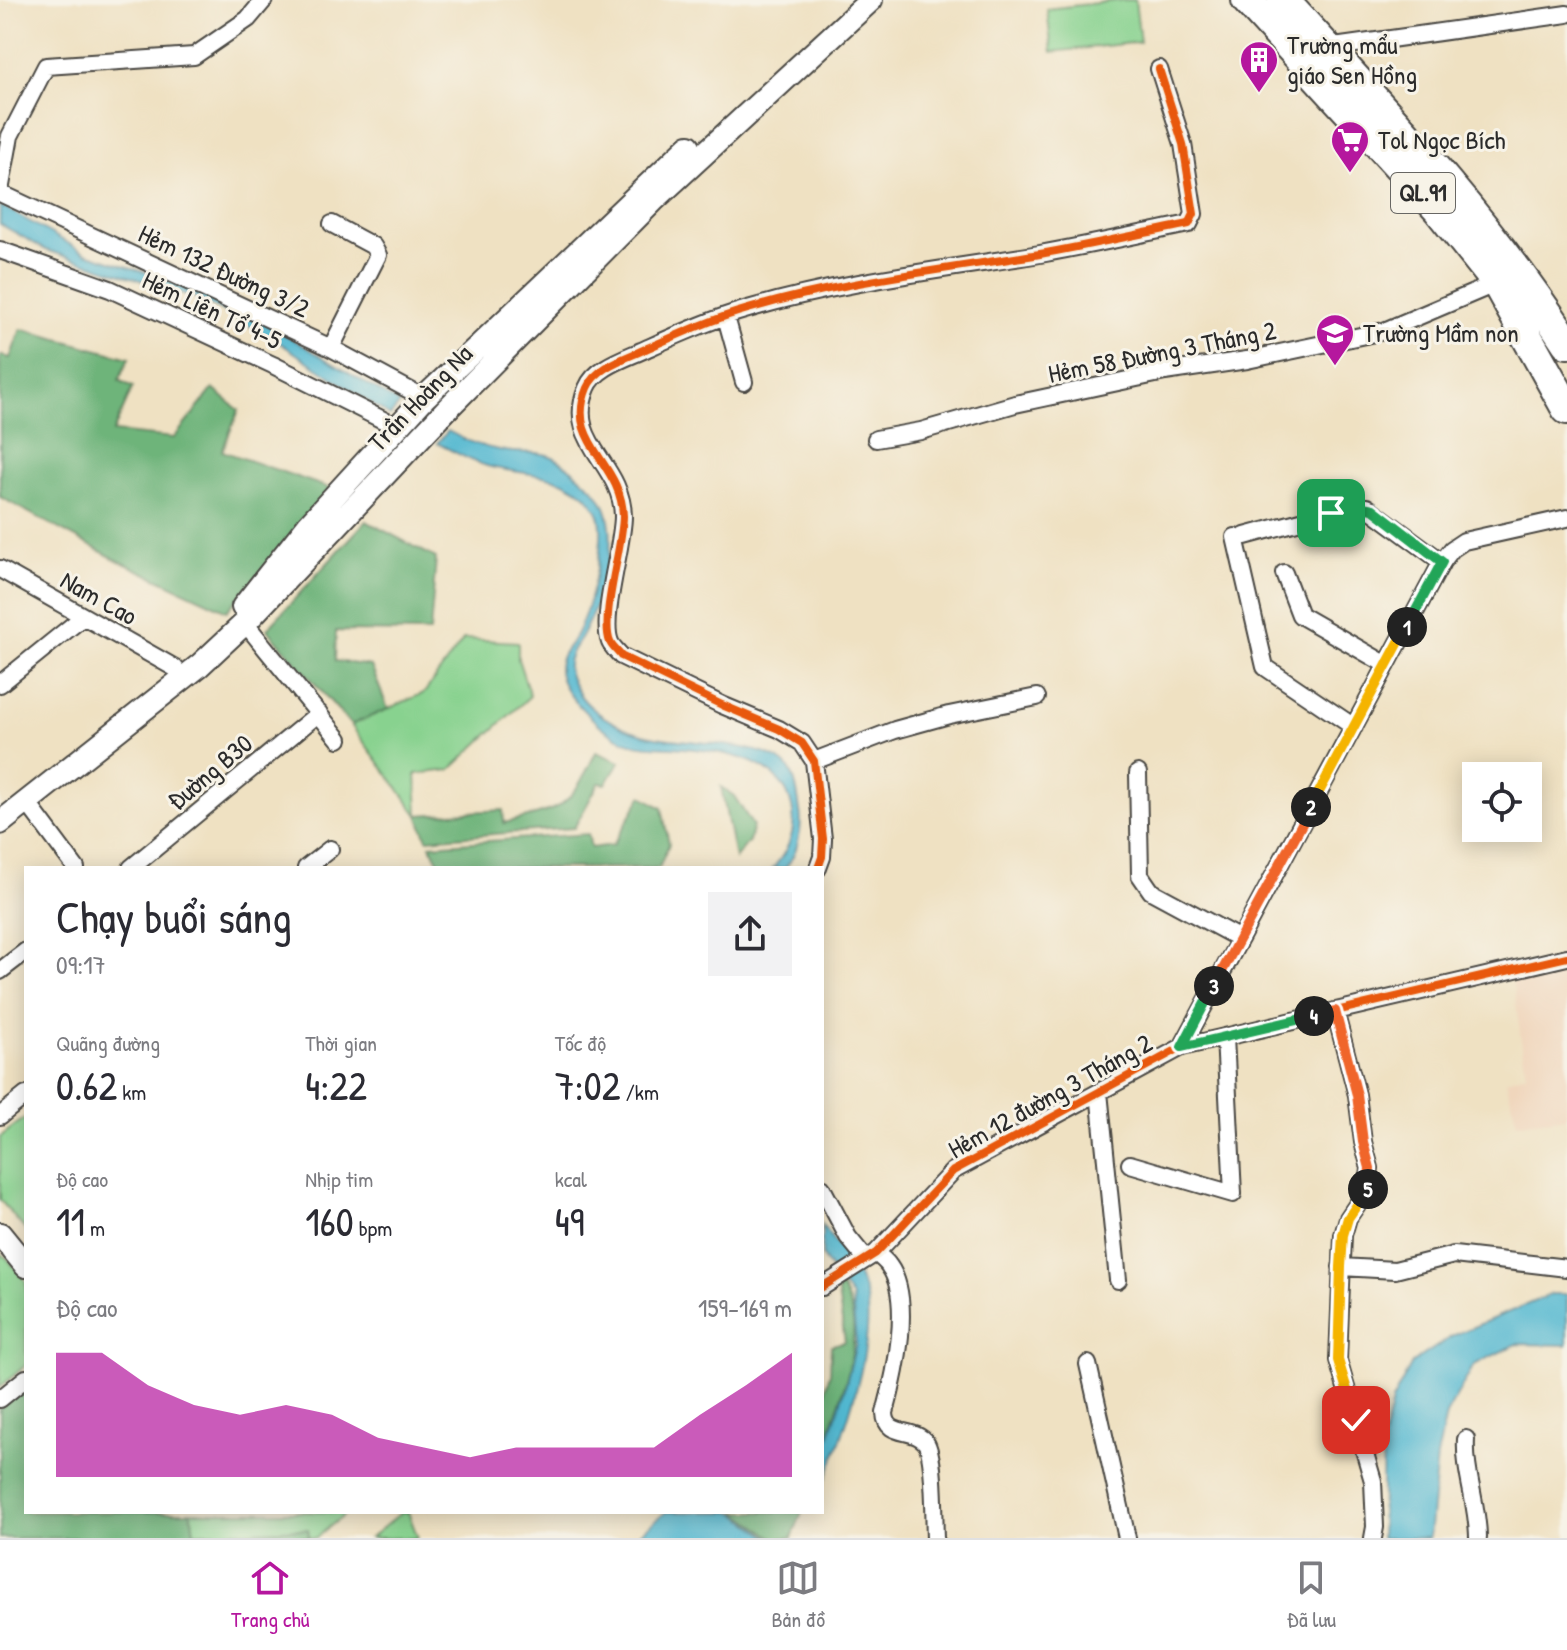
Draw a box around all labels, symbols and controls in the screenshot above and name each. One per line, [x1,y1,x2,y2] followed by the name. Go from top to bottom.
[1287,27,1417,92] place label: Trường mẩu giáo Sen Hồng
[1238,39,1280,94] building icon: Trường mẩu giáo Sen Hồng
[1329,119,1371,174] supermarket icon: Tol Ngọc Bích
[1378,122,1506,157] place label: Tol Ngọc Bích
[1391,173,1455,213] road number: QL.91
[133,216,315,325] street label: Hẻm 132 Đường 3/2
[137,262,287,357] street label: Hẻm Liên Tổ 4-5
[1045,312,1279,391] street label: Hẻm 58 Đường 3 Tháng 2
[1314,312,1356,367] school or university icon: Trường Mầm non
[1363,315,1519,350] place label: Trường Mầm non
[360,336,480,459] street label: Trần Hoàng Na
[1297,479,1365,547] pin
[1309,491,1353,535] icon: arrive
[55,562,144,633] street label: Nam Cao
[1387,607,1427,647] pin: 1
[1403,612,1411,642] text: 1
[160,726,260,817] street label: Đường B30
[1462,762,1542,842] map controls
[1462,762,1542,842] button: locate
[1291,787,1331,827] pin: 2
[1306,792,1316,822] text: 2
[56,887,292,947] text: Chạy buổi sáng
[708,892,792,976] button: share
[56,947,106,982] text: 09:17
[1194,966,1234,1006] pin: 3
[1209,971,1219,1001] text: 3
[1294,996,1334,1036] pin: 4
[1310,1001,1318,1031] text: 4
[942,1025,1158,1166] street label: Hẻm 12 đường 3 Tháng 2
[56,1028,160,1058] text: Quãng đường
[305,1028,377,1058] text: Thời gian
[555,1028,606,1058] text: Tốc độ
[56,1058,117,1112] text: 0.62
[305,1058,367,1112] text: 4:22
[555,1058,620,1112] text: 7:02
[117,1077,146,1107] text: km
[620,1077,659,1107] text: /km
[56,1164,108,1194] text: Độ cao
[305,1164,373,1194] text: Nhịp tim
[555,1164,587,1194] text: kcal
[1348,1169,1388,1209] pin: 5
[1363,1174,1373,1204] text: 5
[56,1194,85,1248] text: 11
[305,1194,354,1248] text: 160
[555,1194,584,1248] text: 49
[85,1213,105,1243] text: m
[354,1213,392,1243] text: bpm
[56,1290,118,1325] text: Độ cao
[698,1290,792,1325] text: 159–169 m
[1322,1386,1390,1454] pin
[1334,1398,1378,1442] icon: check
[231,1556,310,1634] tab: Trang chủ
[771,1556,825,1634] tab: Bản đồ
[1287,1556,1336,1634] tab: Đã lưu

